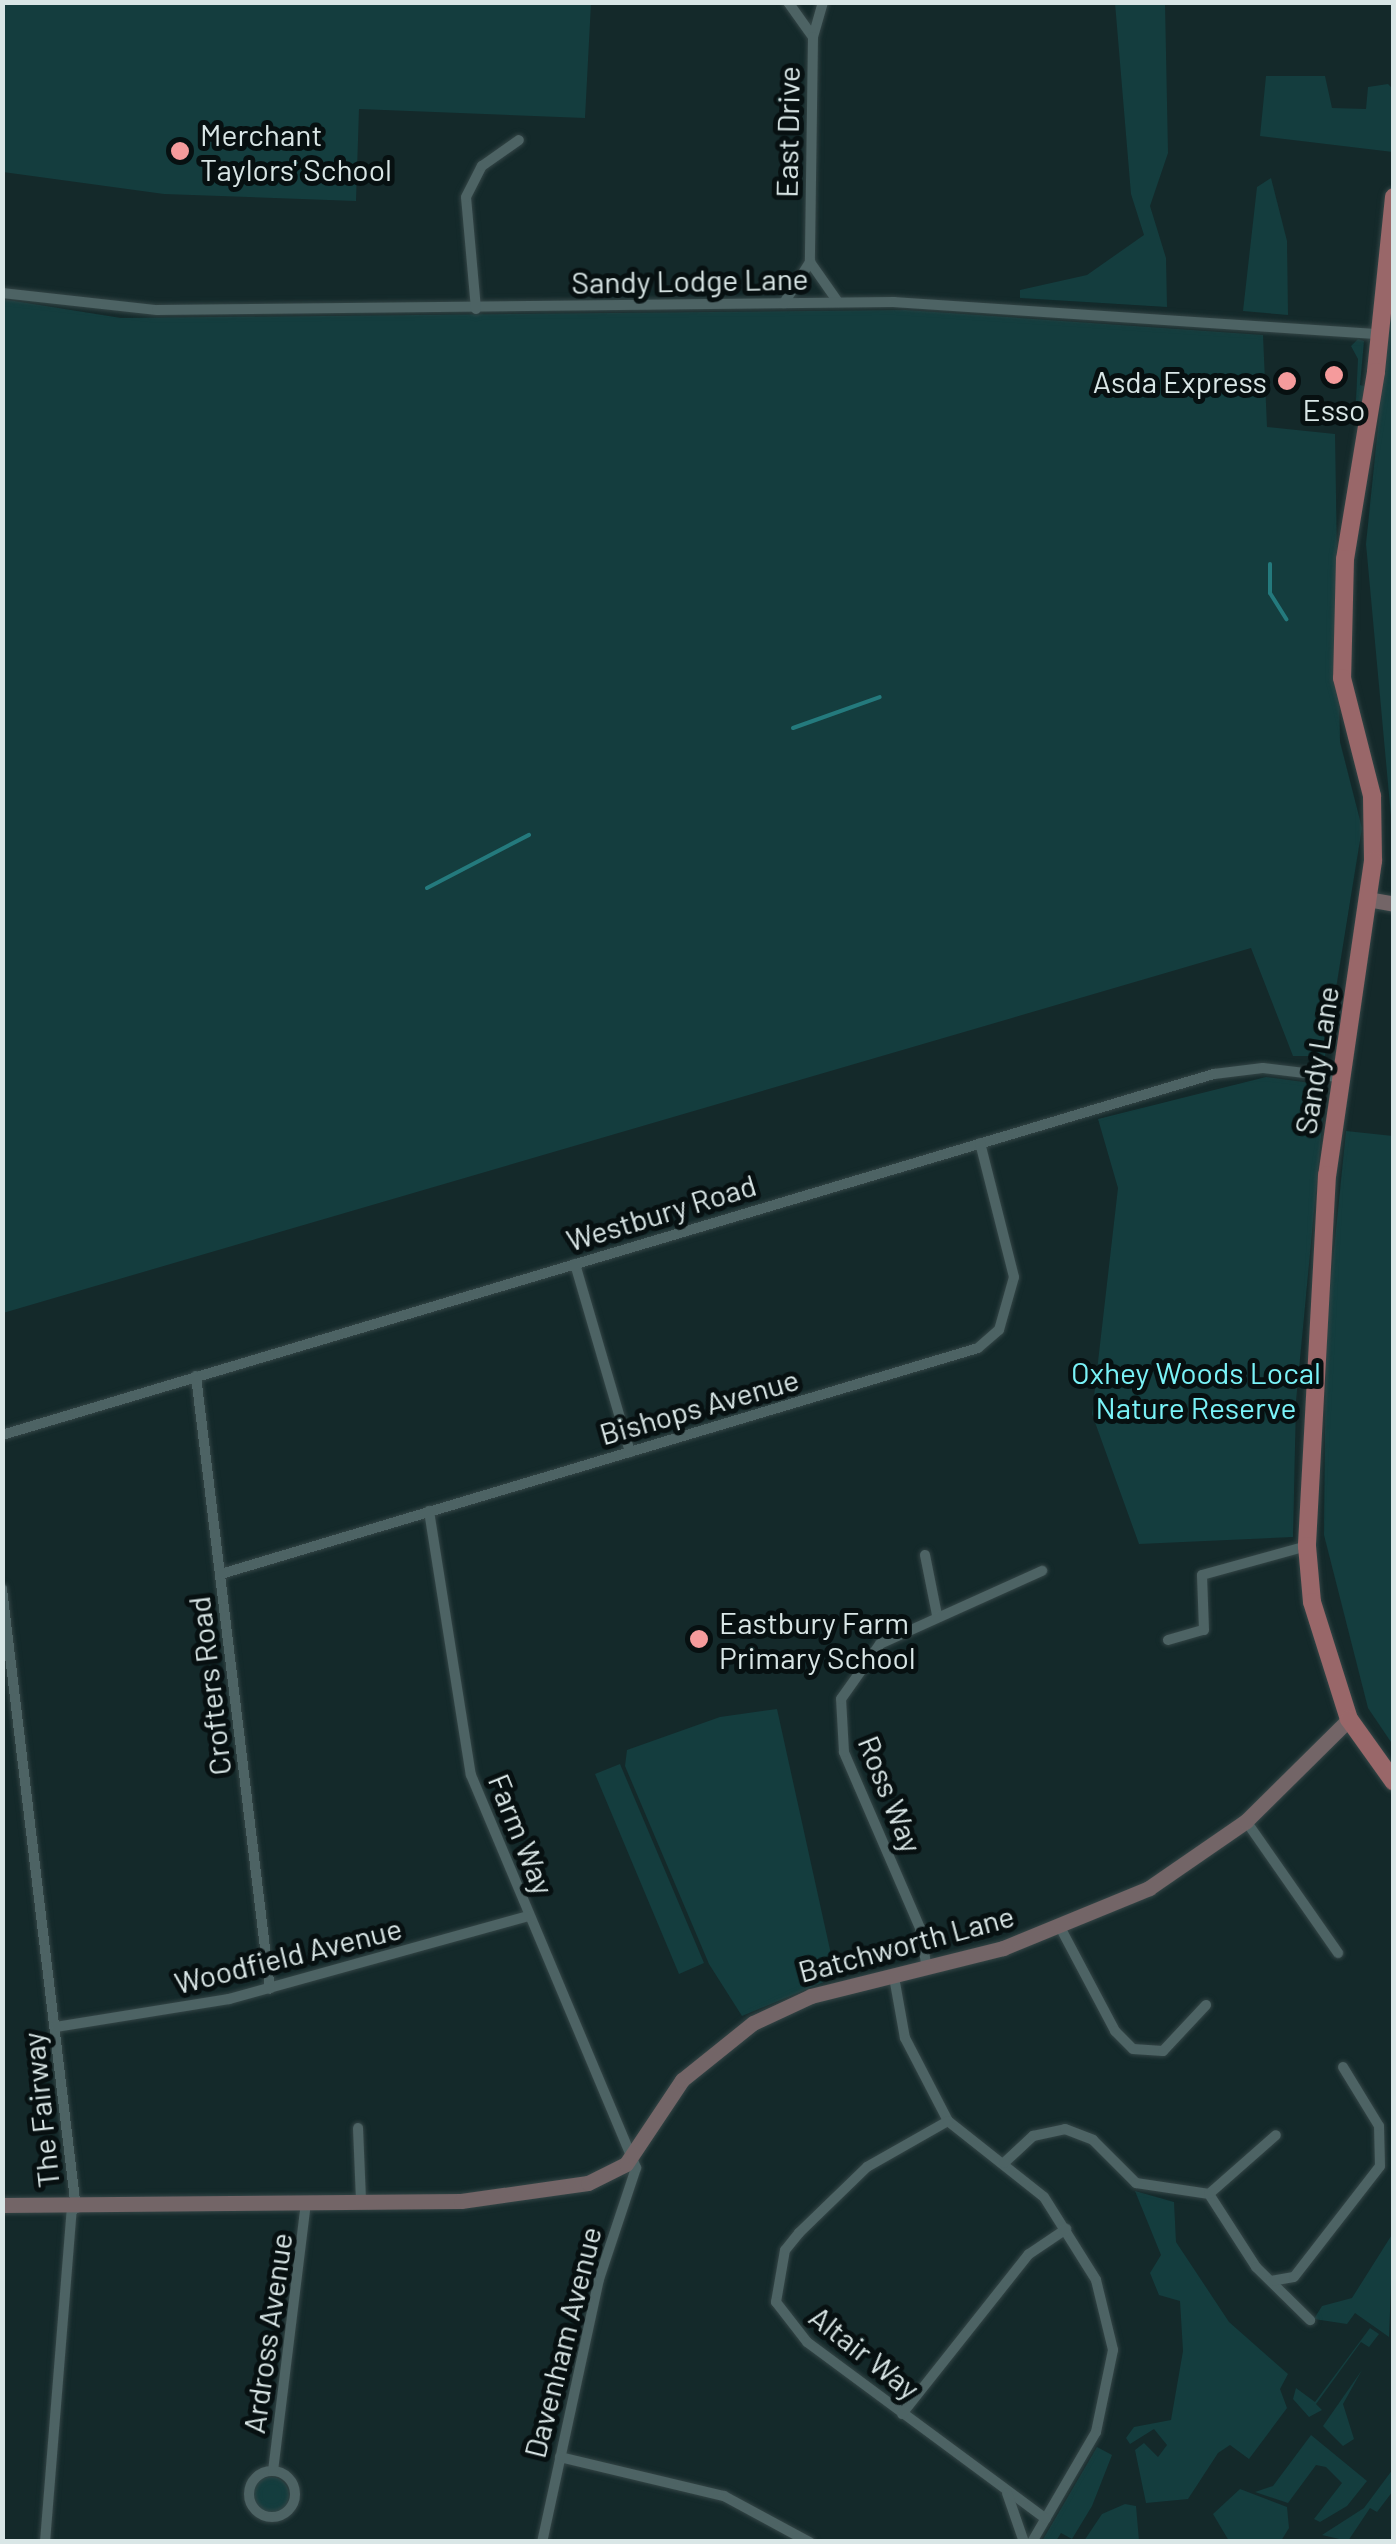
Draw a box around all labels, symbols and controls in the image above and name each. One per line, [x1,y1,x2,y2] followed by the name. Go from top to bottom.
[768,66,806,198] street label: East Drive
[200,116,392,186] place label: Merchant Taylors' School
[169,140,191,162] marker: Merchant Taylors' School
[571,260,809,300] street label: Sandy Lodge Lane
[1093,363,1267,399] place label: Asda Express
[1323,364,1345,386] marker: Esso
[1276,370,1298,392] marker: Asda Express
[1303,391,1365,427] place label: Esso
[1287,983,1345,1137] street label: Sandy Lane
[562,1166,760,1258] street label: Westbury Road
[1071,1354,1321,1424] park label: Oxhey Woods Local Nature Reserve
[595,1360,803,1452] street label: Bishops Avenue
[180,1595,238,1777] street label: Crofters Road
[719,1604,916,1674] place label: Eastbury Farm Primary School
[688,1628,710,1650] marker: Eastbury Farm Primary School
[851,1730,931,1858] street label: Ross Way
[482,1768,562,1900] street label: Farm Way
[794,1897,1018,1989] street label: Batchworth Lane
[171,1909,405,2001] street label: Woodfield Avenue
[14,2030,66,2190] street label: The Fairway
[516,2223,608,2461] street label: Davenham Avenue
[235,2230,299,2436] street label: Ardross Avenue
[803,2298,927,2406] street label: Altair Way

